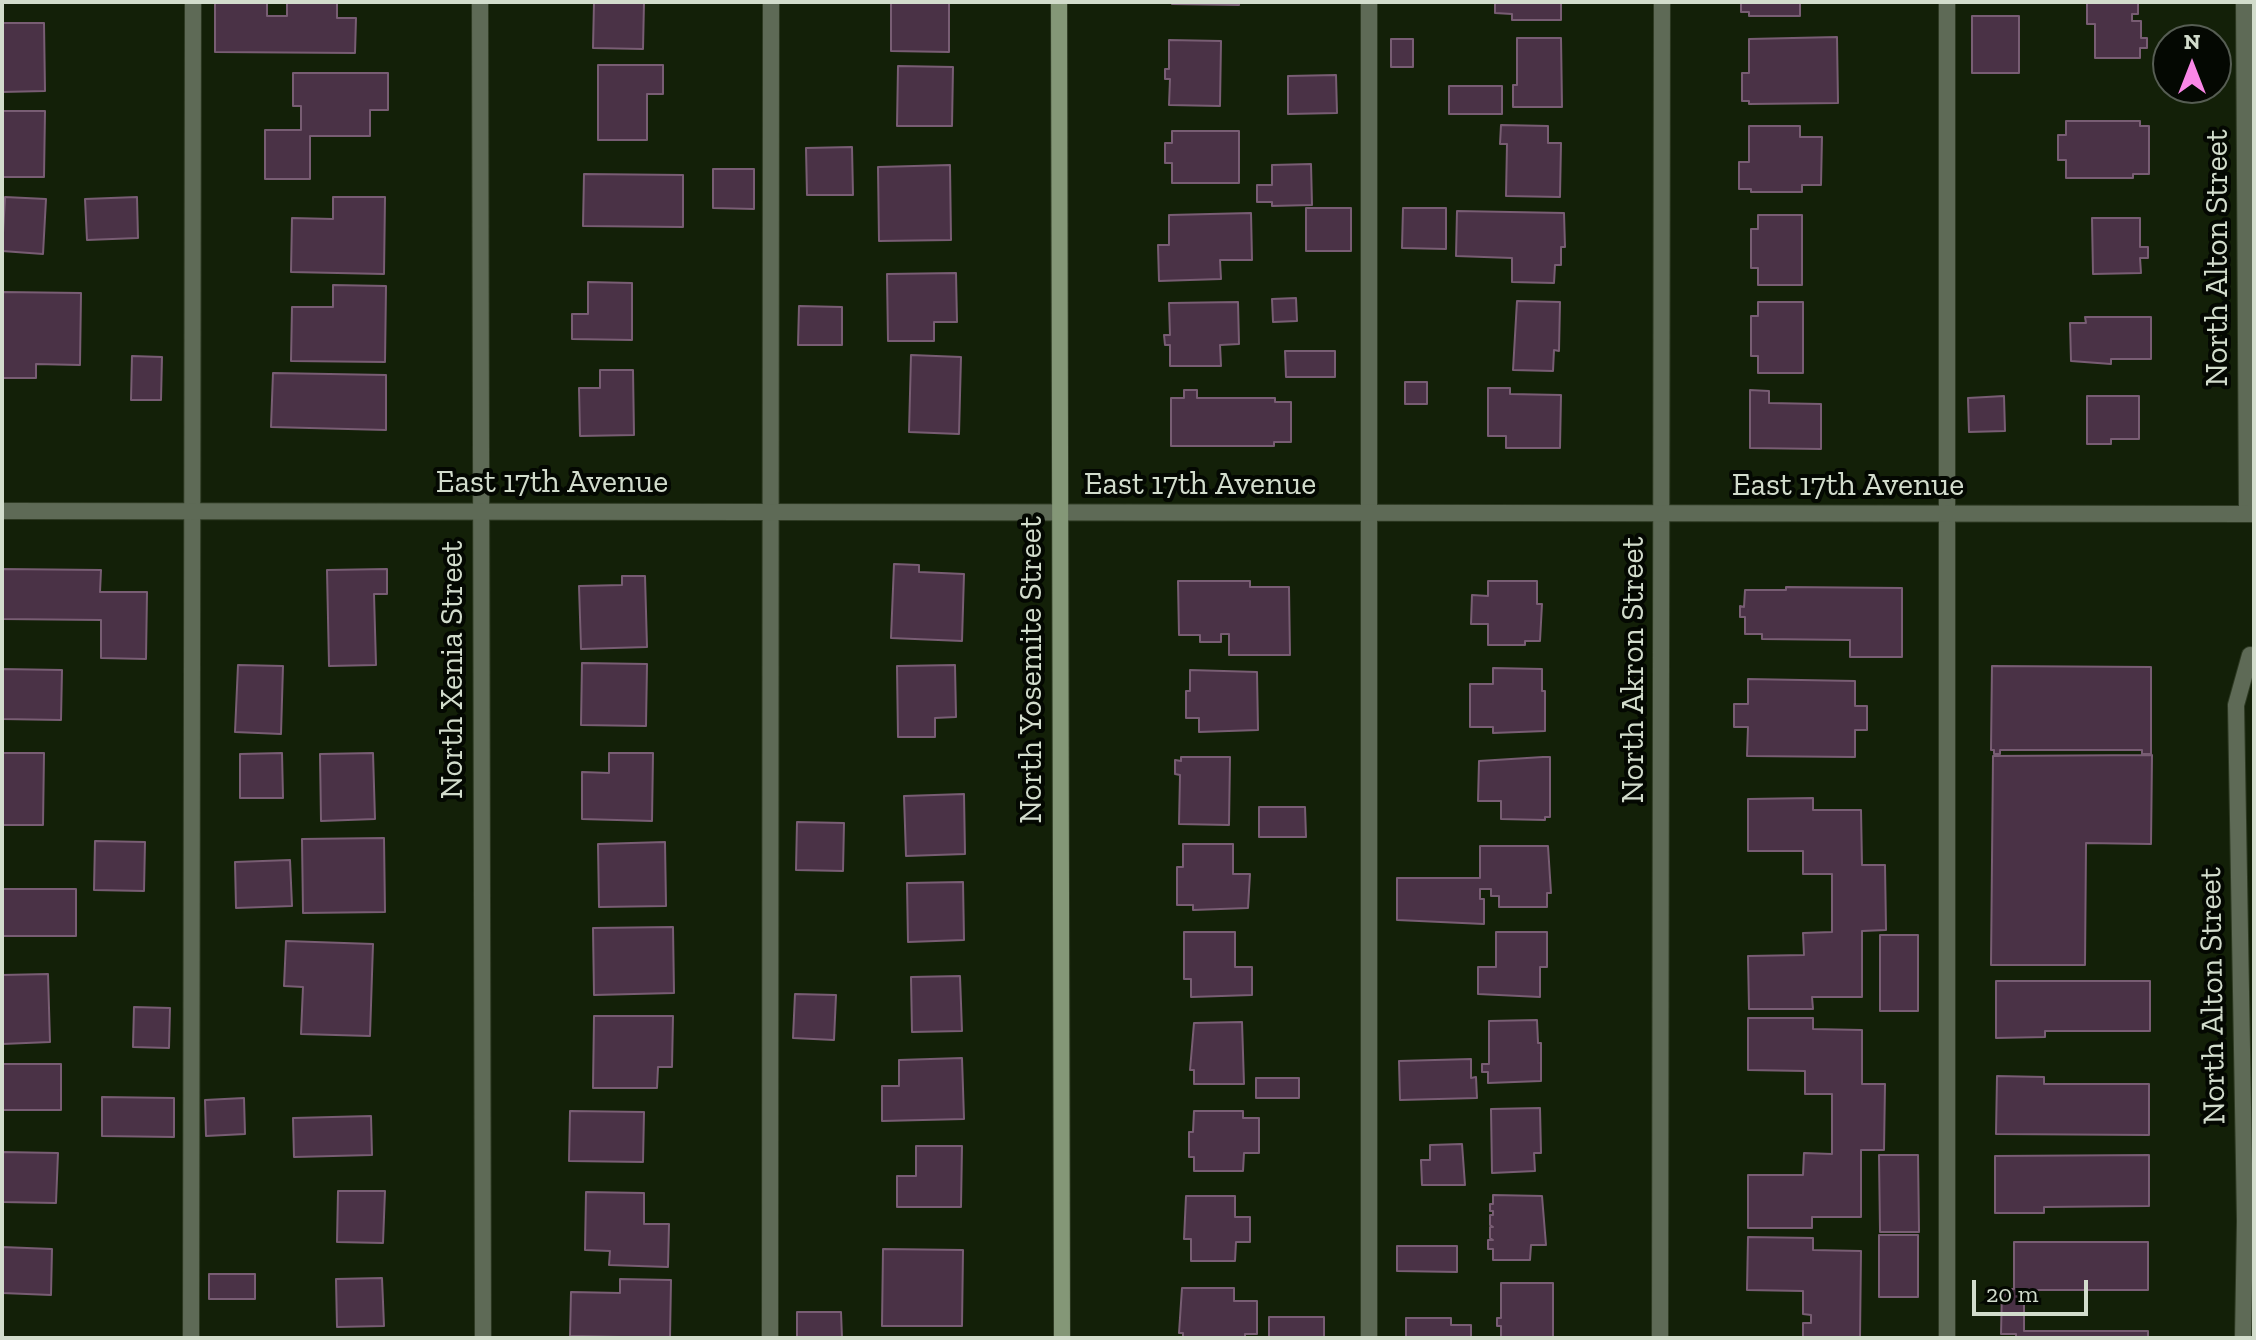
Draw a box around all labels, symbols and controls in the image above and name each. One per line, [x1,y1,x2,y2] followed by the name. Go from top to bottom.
[2152,24,2232,104] north arrow
[2184,28,2200,55] text: N
[2199,129,2237,387] street label: North Alton Street
[436,464,668,502] street label: East 17th Avenue
[1084,466,1316,504] street label: East 17th Avenue
[1732,467,1964,505] street label: East 17th Avenue
[1013,516,1051,824] street label: North Yosemite Street
[1615,537,1653,803] street label: North Akron Street
[434,541,472,799] street label: North Xenia Street
[2192,867,2234,1125] street label: North Alton Street
[1976,1264,2092,1314] scale bar
[1986,1279,2038,1308] text: 20 m

